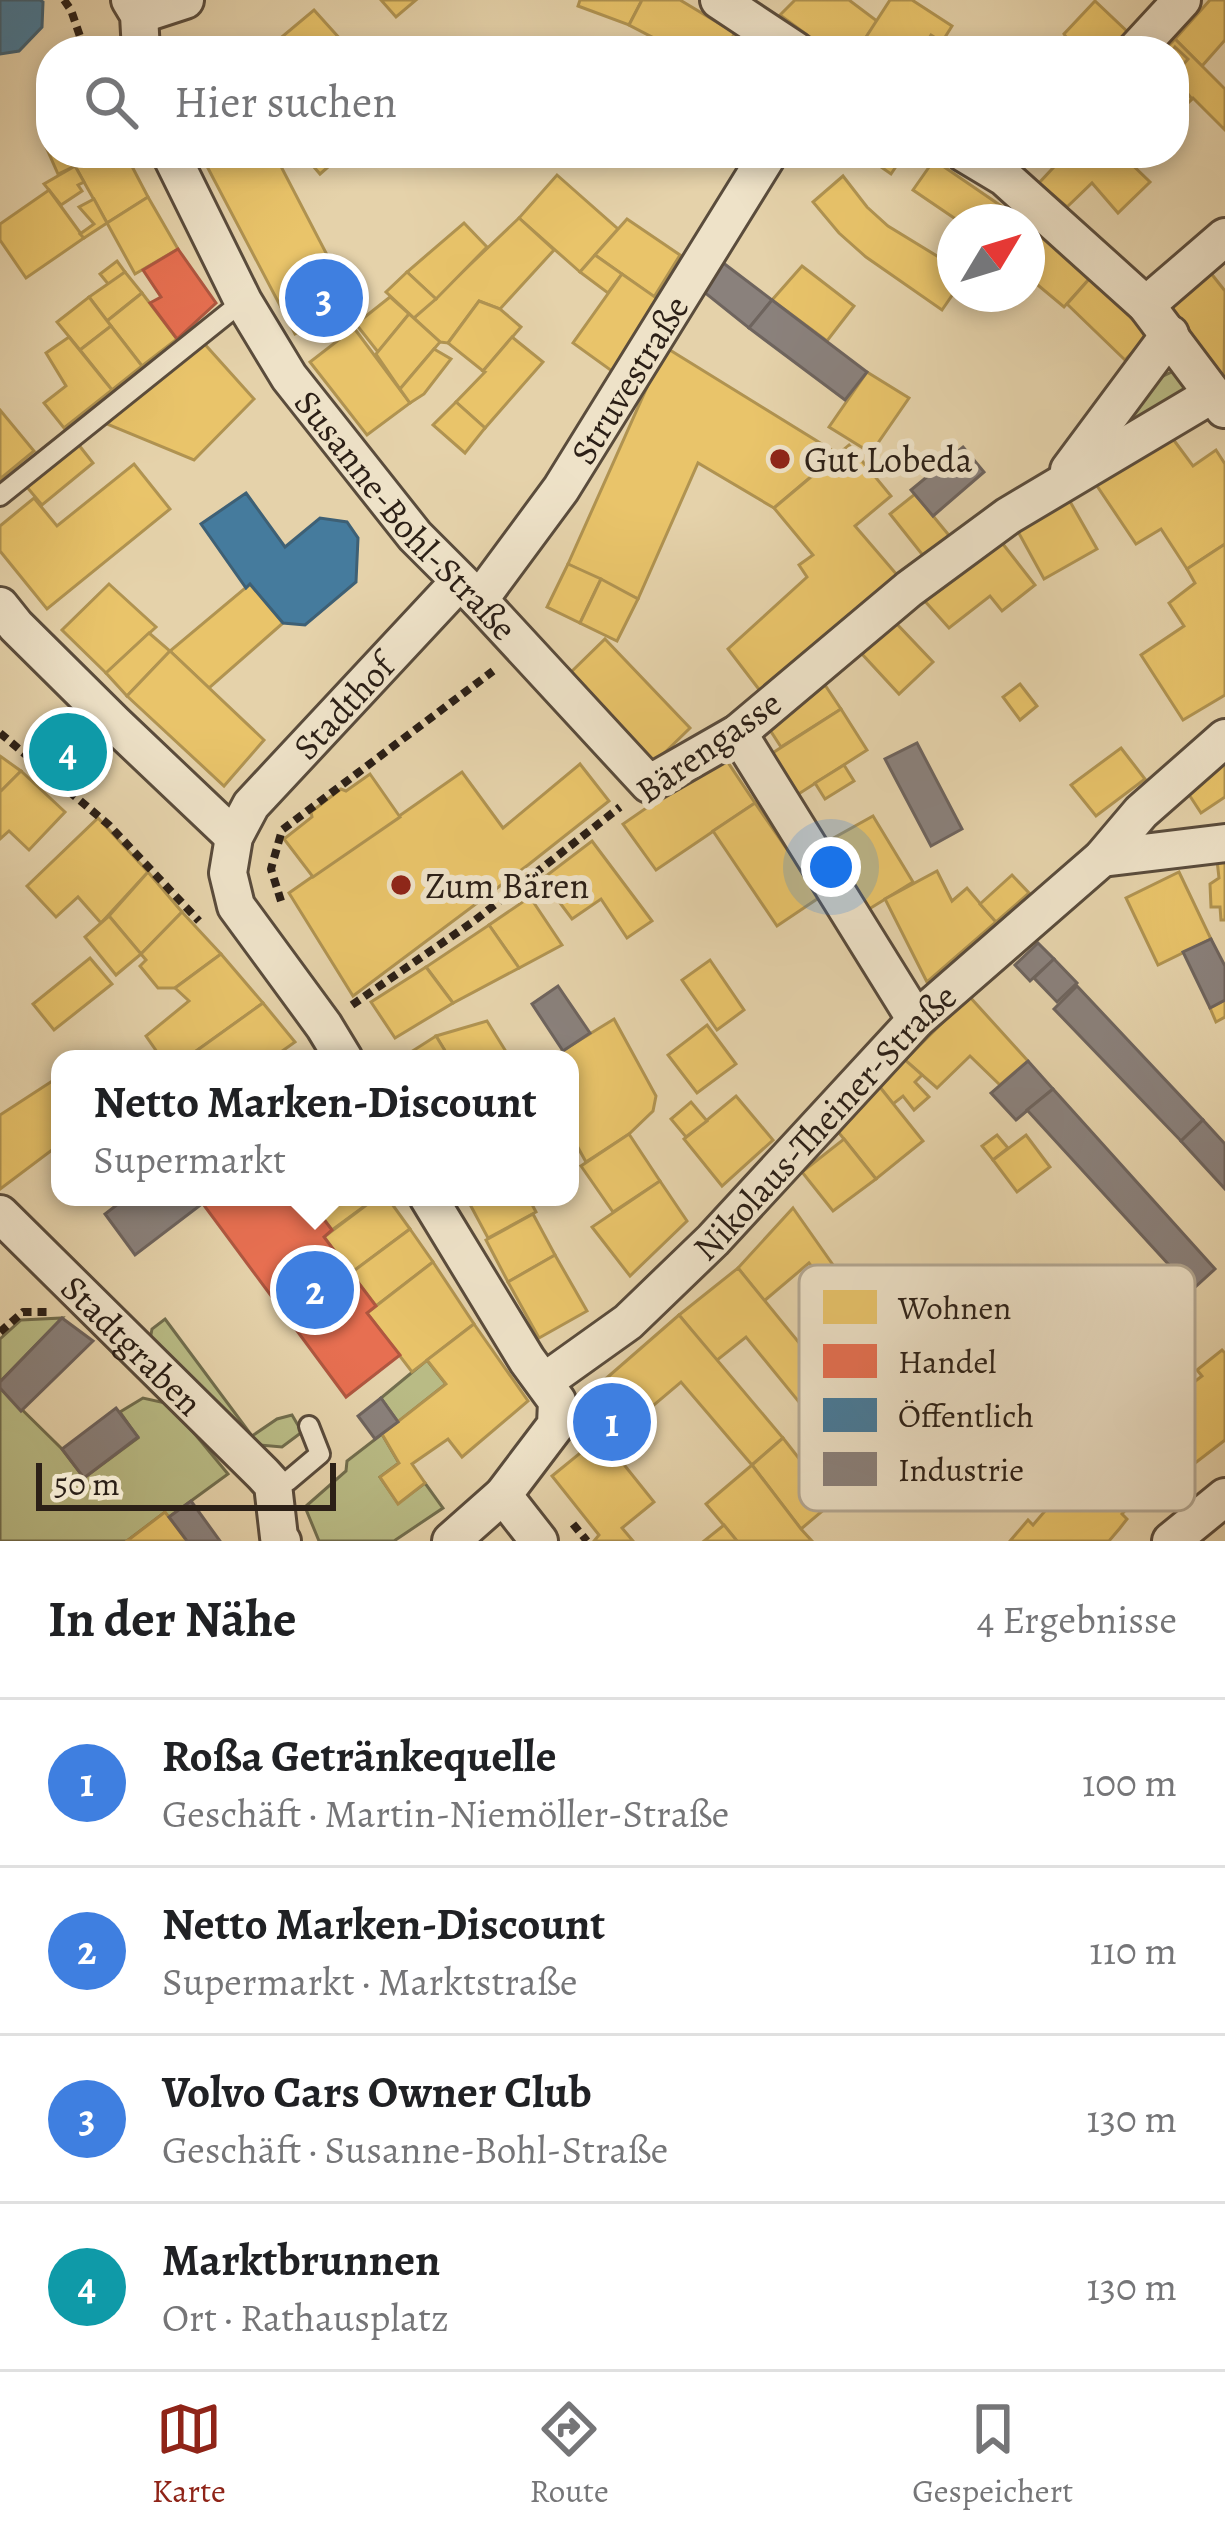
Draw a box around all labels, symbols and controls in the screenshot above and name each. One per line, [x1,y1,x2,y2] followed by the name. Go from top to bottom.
[36,36,1189,168] search box
[78,69,144,135] icon: search
[174,71,397,133] text: Hier suchen
[937,204,1045,312] north arrow
[285,253,363,343] pin: 3
[559,286,700,473] street label: Struvestraße
[283,380,528,651] street label: Susanne-Bohl-Straße
[804,435,973,484] place label: Gut Lobeda
[767,446,793,472] marker: Gut Lobeda
[282,639,408,770] street label: Stadthof
[626,678,791,814] street label: Bärengasse
[29,707,107,797] pin: 4
[801,837,861,897] your location
[425,861,589,910] place label: Zum Bären
[388,872,414,898] marker: Zum Bären
[682,972,967,1272] street label: Nikolaus-Theiner-Straße
[51,1050,579,1206] popup
[93,1071,537,1133] text: Netto Marken-Discount
[93,1133,286,1186] text: Supermarkt
[276,1245,354,1335] pin: 2
[50,1264,214,1426] street label: Stadtgraben
[799,1265,1195,1511] legend
[897,1285,1011,1330] text: Wohnen
[898,1339,996,1384] text: Handel
[573,1377,651,1467] pin: 1
[898,1393,1034,1438] text: Öffentlich
[898,1447,1024,1492] text: Industrie
[36,1457,336,1510] scale bar
[54,1461,120,1506] text: 50 m
[48,1584,297,1654] text: In der Nähe
[977,1593,1177,1646] text: 4 Ergebnisse
[162,1725,556,1787] text: Roßa Getränkequelle
[80,1756,94,1809] text: 1
[1082,1756,1177,1809] text: 100 m
[162,1787,729,1840] text: Geschäft · Martin-Niemöller-Straße
[162,1893,605,1955] text: Netto Marken-Discount
[78,1924,96,1977] text: 2
[1089,1924,1177,1977] text: 110 m
[162,1955,578,2008] text: Supermarkt · Marktstraße
[162,2061,592,2123] text: Volvo Cars Owner Club
[79,2092,95,2145] text: 3
[1086,2092,1177,2145] text: 130 m
[162,2123,668,2176] text: Geschäft · Susanne-Bohl-Straße
[162,2229,440,2291] text: Marktbrunnen
[78,2260,96,2313] text: 4
[1086,2260,1177,2313] text: 130 m
[162,2291,449,2344] text: Ort · Rathausplatz
[152,2396,226,2513] tab: Karte
[530,2396,609,2513] tab: Route
[912,2396,1073,2513] tab: Gespeichert

